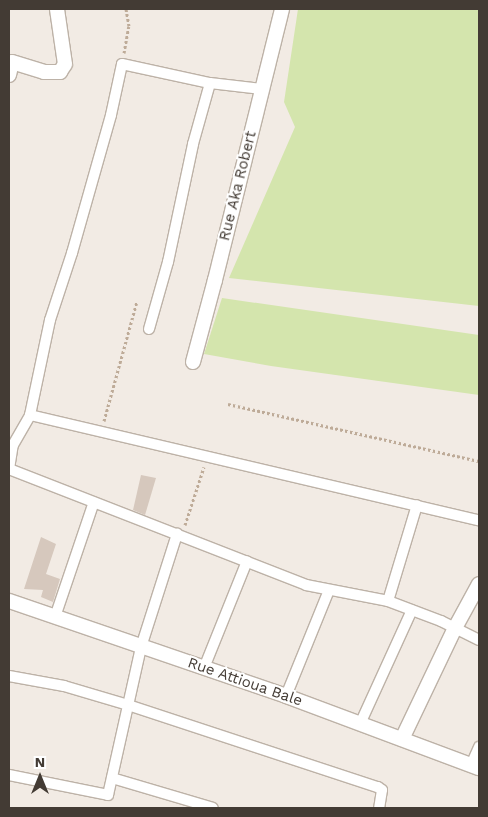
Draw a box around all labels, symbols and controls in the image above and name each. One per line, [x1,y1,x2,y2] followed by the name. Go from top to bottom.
[216,129,260,243] street label: Rue Aka Robert
[185,654,305,710] street label: Rue Attioua Bale
[15,752,65,802] north arrow
[35,754,45,770] text: N

